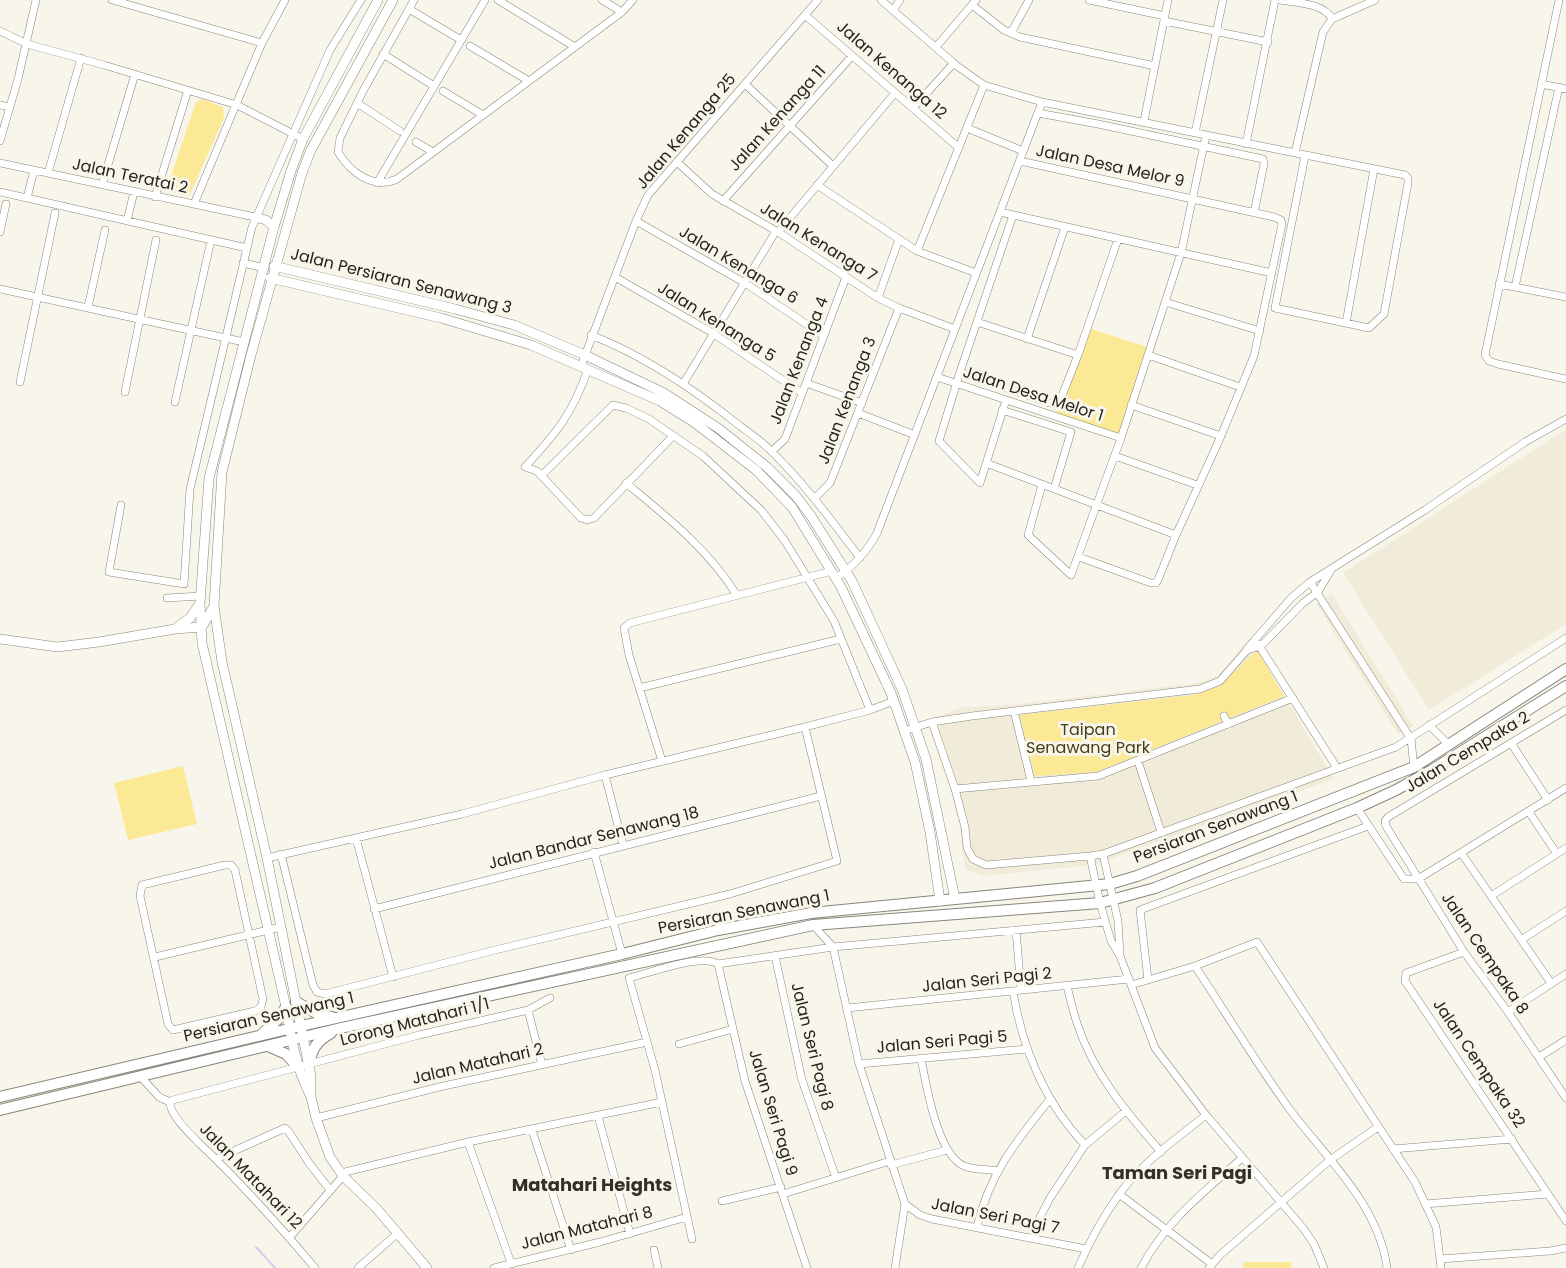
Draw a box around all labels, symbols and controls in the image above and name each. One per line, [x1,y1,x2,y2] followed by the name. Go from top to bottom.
[832,18,950,124] street label: Jalan Kenanga 12
[726,62,830,176] street label: Jalan Kenanga 11
[633,70,741,194] street label: Jalan Kenanga 25
[1034,142,1186,192] street label: Jalan Desa Melor 9
[70,155,190,199] street label: Jalan Teratai 2
[756,199,880,287] street label: Jalan Kenanga 7
[675,223,801,309] street label: Jalan Kenanga 6
[288,245,514,319] street label: Jalan Persiaran Senawang 3
[654,279,778,367] street label: Jalan Kenanga 5
[767,294,833,428] street label: Jalan Kenanga 4
[815,335,881,467] street label: Jalan Kenanga 3
[960,363,1106,427] street label: Jalan Desa Melor 1
[1402,708,1534,798] street label: Jalan Cempaka 2
[1026,721,1150,759] park label: Taipan Senawang Park
[1131,788,1301,868] street label: Persiaran Senawang 1
[487,804,701,874] street label: Jalan Bandar Senawang 18
[657,887,831,939] street label: Persiaran Senawang 1
[1436,890,1532,1018] street label: Jalan Cempaka 8
[921,965,1053,997] street label: Jalan Seri Pagi 2
[786,981,836,1113] street label: Jalan Seri Pagi 8
[182,989,356,1047] street label: Persiaran Senawang 1
[338,995,492,1051] street label: Lorong Matahari 1/1
[1428,996,1528,1132] street label: Jalan Cempaka 32
[876,1028,1008,1058] street label: Jalan Seri Pagi 5
[410,1041,546,1089] street label: Jalan Matahari 2
[744,1047,800,1179] street label: Jalan Seri Pagi 9
[195,1120,305,1234] street label: Jalan Matahari 12
[1102,1163,1252,1185] district label: Taman Seri Pagi
[512,1175,672,1197] district label: Matahari Heights
[929,1195,1061,1239] street label: Jalan Seri Pagi 7
[519,1203,655,1255] street label: Jalan Matahari 8

